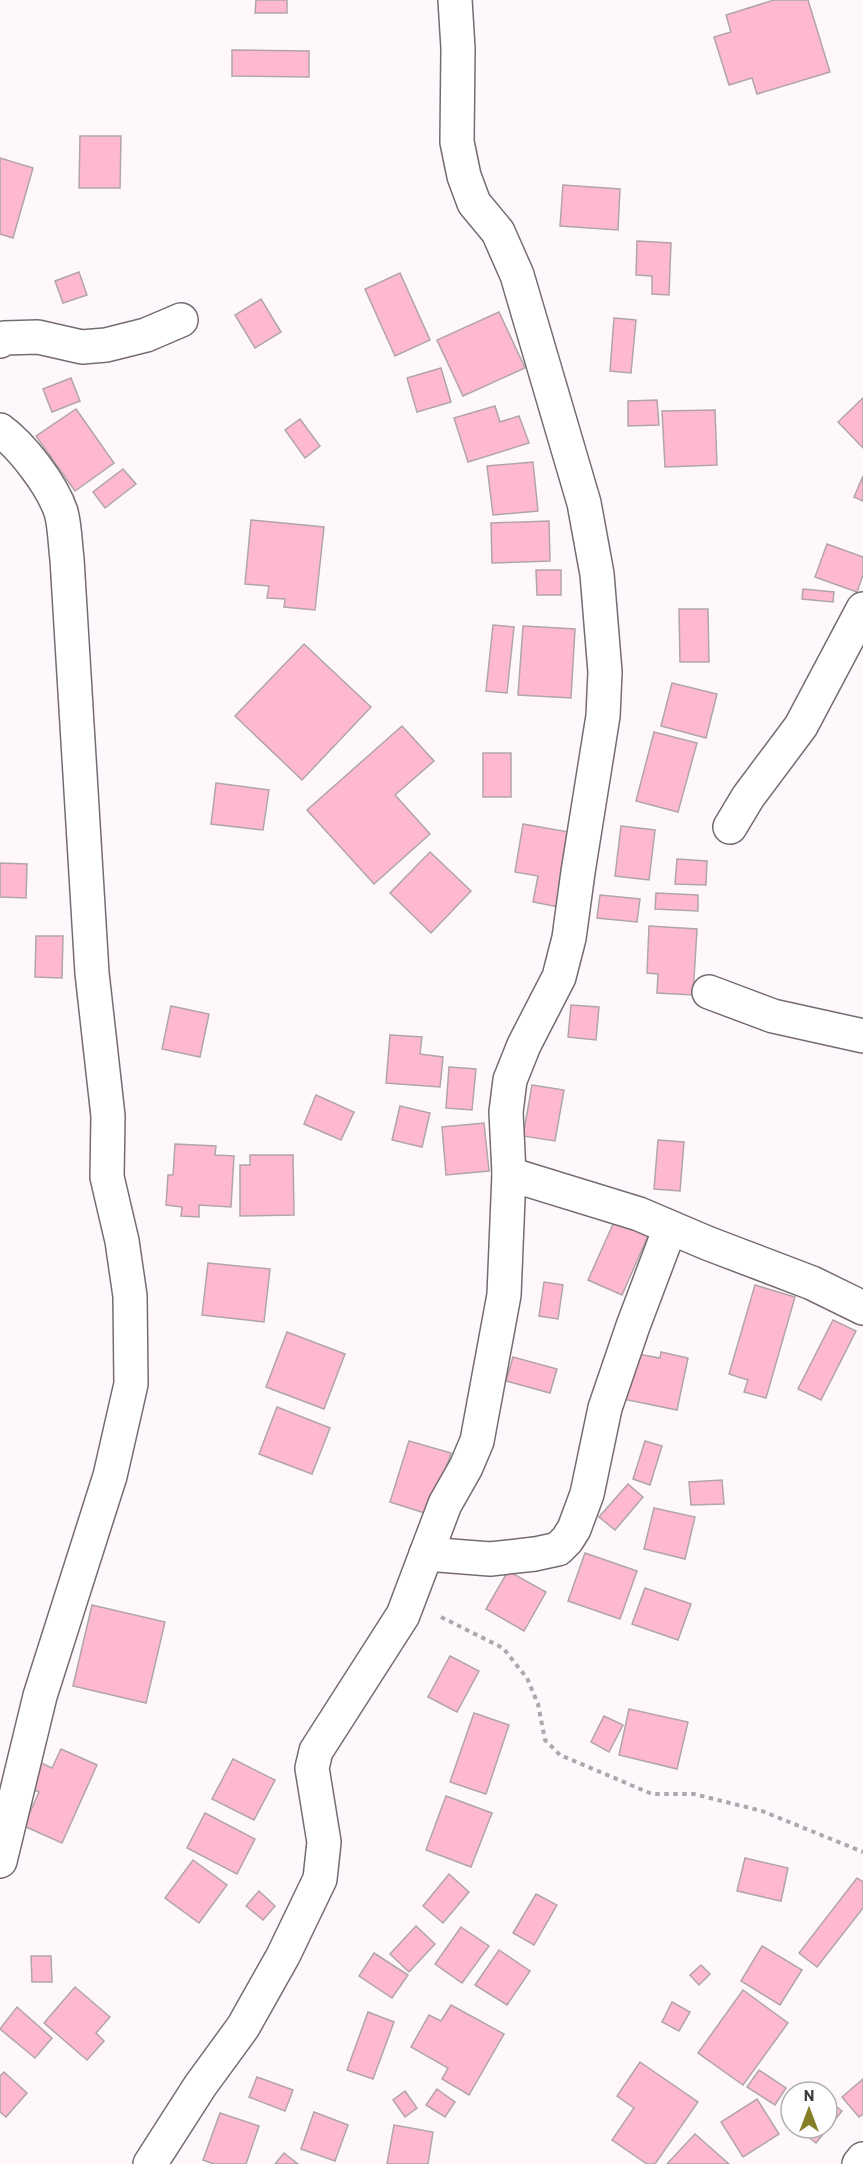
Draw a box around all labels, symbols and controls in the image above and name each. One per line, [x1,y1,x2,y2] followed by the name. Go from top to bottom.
[779,2080,839,2140] north arrow
[804,2085,814,2104] text: N

